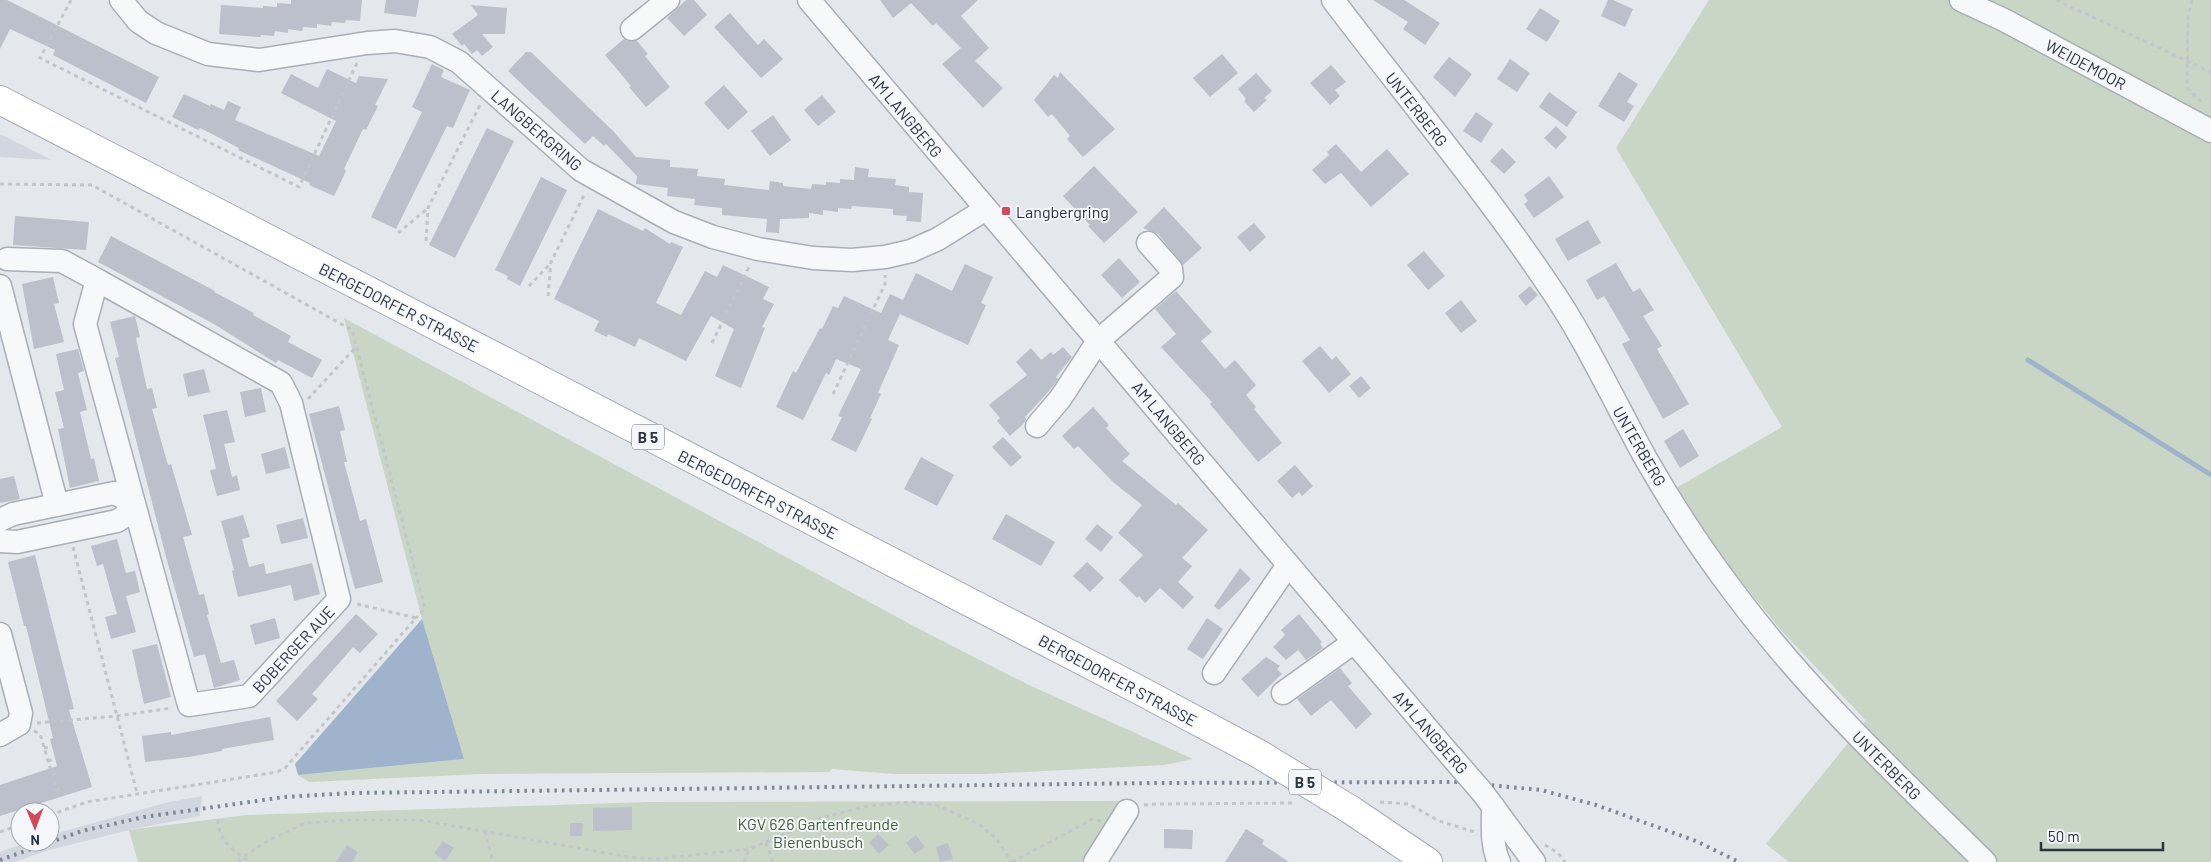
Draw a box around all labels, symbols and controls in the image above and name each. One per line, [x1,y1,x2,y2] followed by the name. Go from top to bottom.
[2043,35,2130,93] street label: WEIDEMOOR
[1382,68,1452,150] street label: UNTERBERG
[865,69,947,161] street label: AM LANGBERG
[488,85,586,175] street label: LANGBERGRING
[1016,202,1109,221] place label: Langbergring
[1000,205,1012,217] marker: Langbergring
[316,259,482,355] street label: BERGEDORFER STRASSE
[1128,377,1210,469] street label: AM LANGBERG
[1610,403,1670,489] street label: UNTERBERG
[632,424,664,450] road number: B 5
[675,446,841,542] street label: BERGEDORFER STRASSE
[248,602,338,696] street label: BOBERGER AUE
[1036,630,1200,730] street label: BERGEDORFER STRASSE
[1390,687,1472,777] street label: AM LANGBERG
[1849,727,1925,803] street label: UNTERBERG
[1289,770,1321,794] road number: B 5
[10,802,60,852] north arrow
[737,814,899,851] park label: KGV 626 Gartenfreunde Bienenbusch
[2041,820,2164,852] scale bar
[2048,827,2080,845] text: 50 m
[30,832,40,849] text: N

